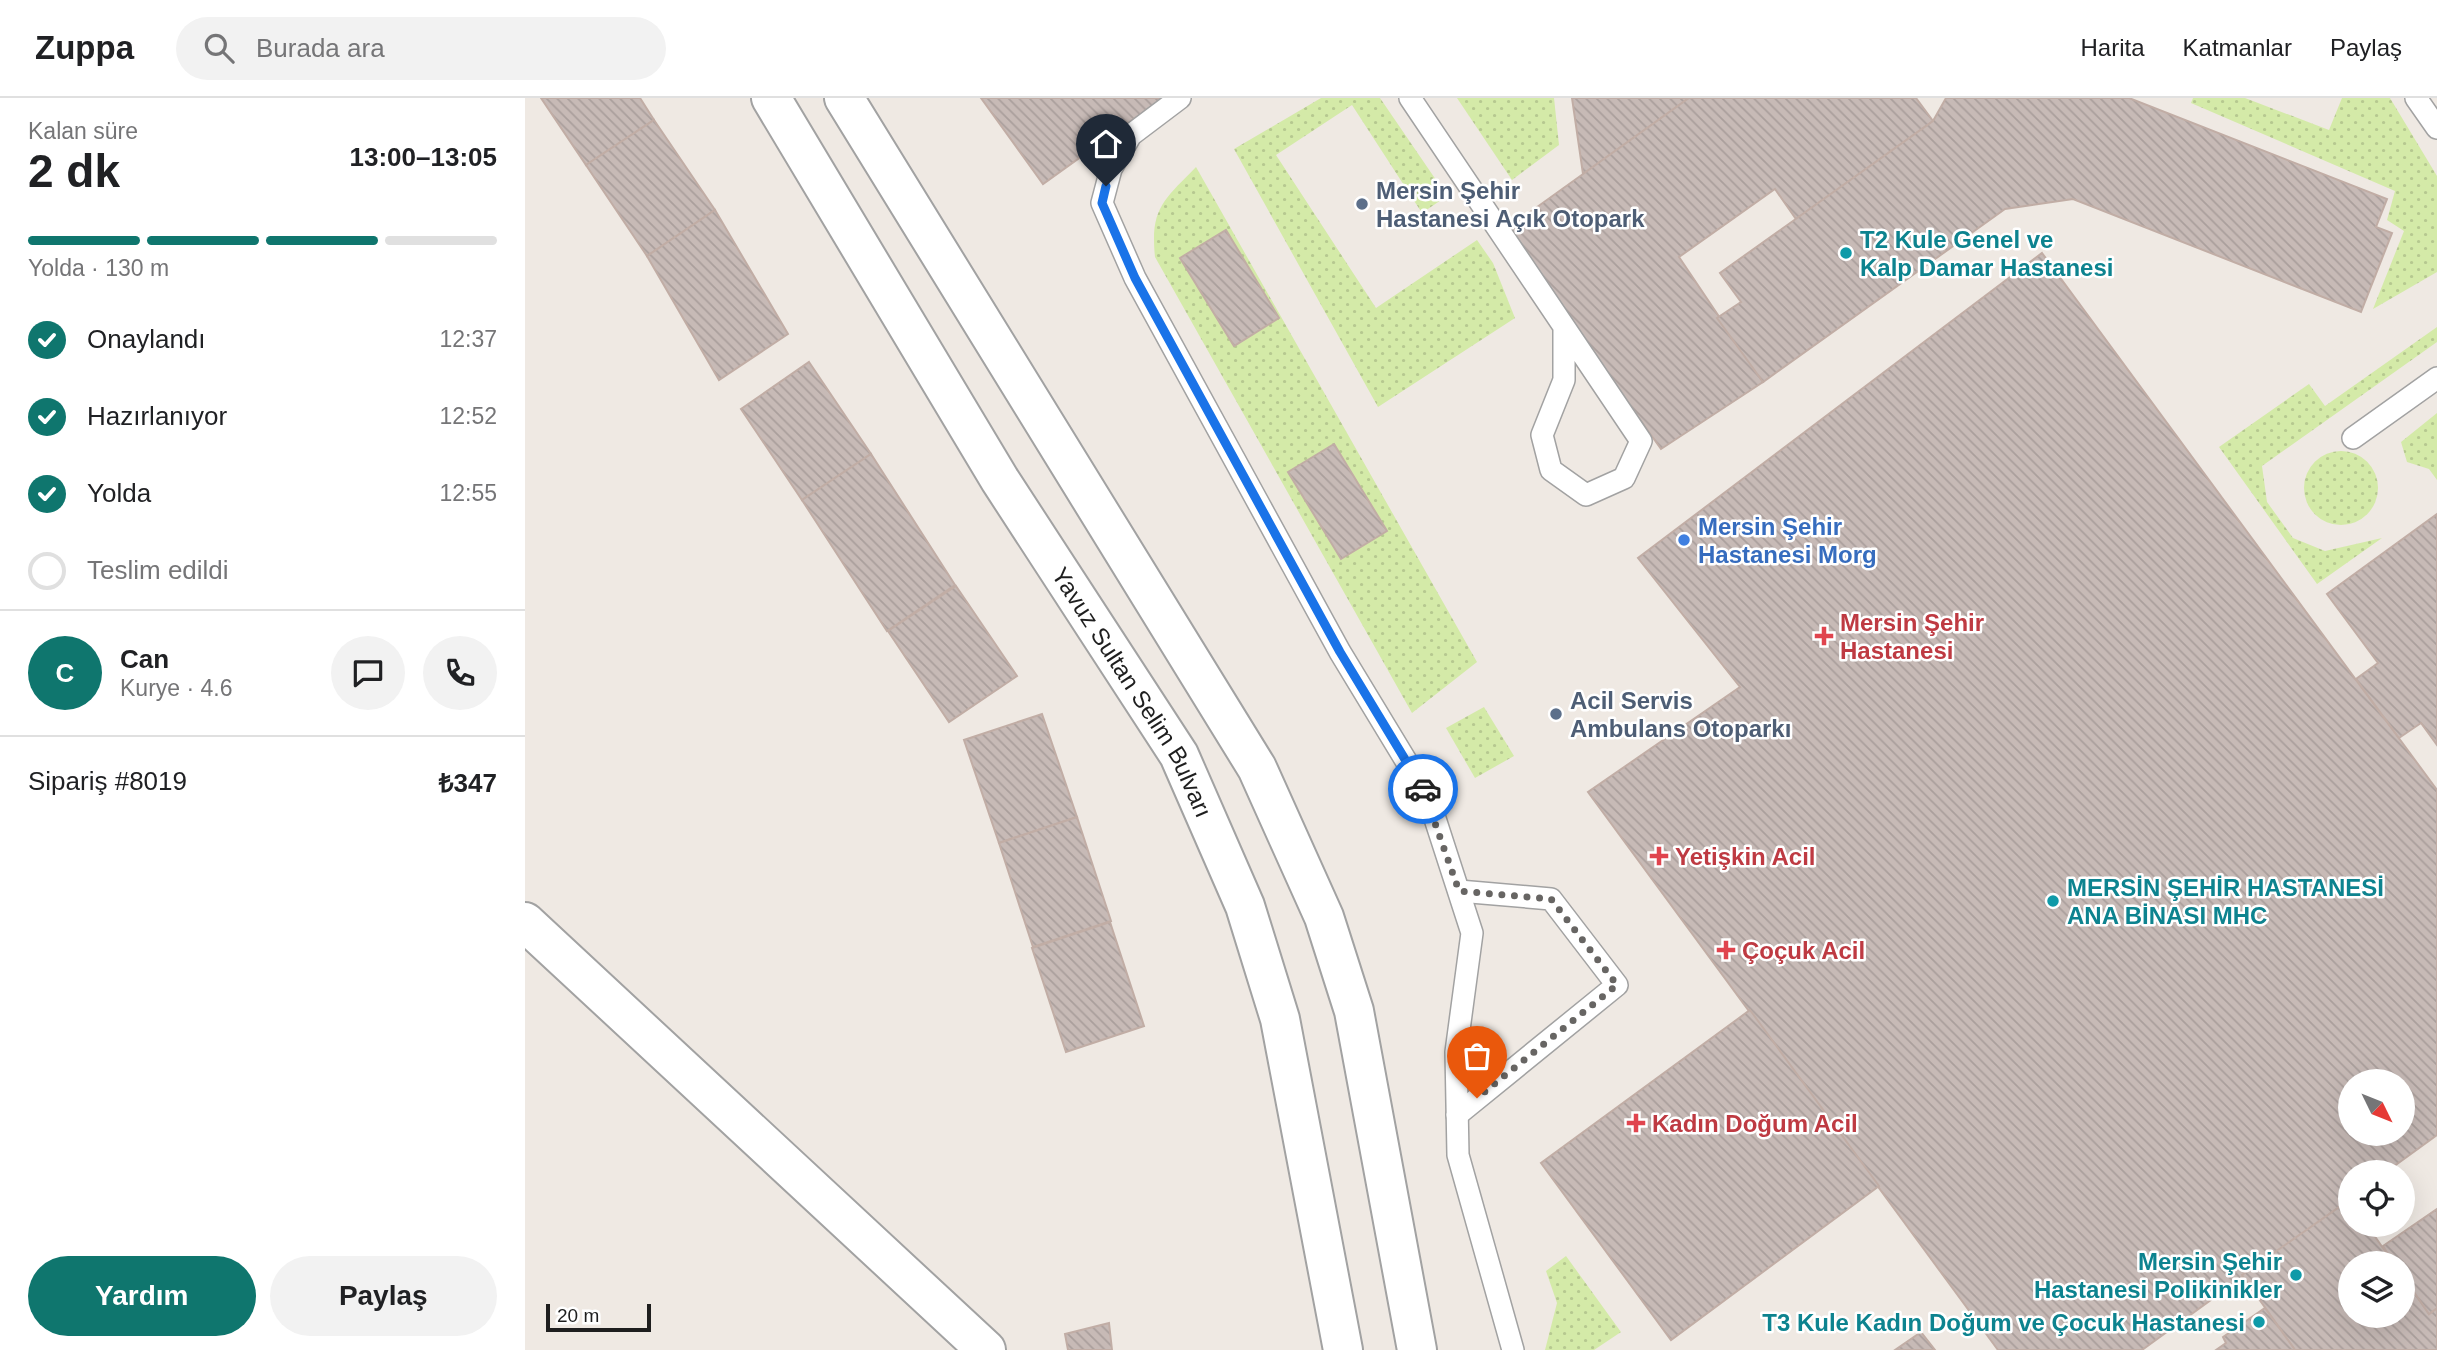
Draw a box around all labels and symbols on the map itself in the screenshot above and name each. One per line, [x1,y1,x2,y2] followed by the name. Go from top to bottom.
[1076,114,1136,186] pin
[1376,177,1645,232] place label: Mersin Şehir Hastanesi Açık Otopark
[1354,196,1370,212] marker: Mersin Şehir Hastanesi Açık Otopark
[1860,226,2113,281] place label: T2 Kule Genel ve Kalp Damar Hastanesi
[1838,245,1854,261] marker: T2 Kule Genel ve Kalp Damar Hastanesi
[1698,513,1877,568] place label: Mersin Şehir Hastanesi Morg
[1676,532,1692,548] marker: Mersin Şehir Hastanesi Morg
[1047,562,1218,821] street label: Yavuz Sultan Selim Bulvarı
[1840,609,1984,664] place label: Mersin Şehir Hastanesi
[1814,626,1834,646] marker: Mersin Şehir Hastanesi
[1570,687,1791,742] place label: Acil Servis Ambulans Otoparkı
[1548,706,1564,722] marker: Acil Servis Ambulans Otoparkı
[1388,754,1458,824] courier
[1675,843,1816,870] place label: Yetişkin Acil
[1649,846,1669,866] marker: Yetişkin Acil
[2067,874,2384,929] place label: MERSİN ŞEHİR HASTANESİ ANA BİNASI MHC
[2045,893,2061,909] marker: MERSİN ŞEHİR HASTANESİ ANA BİNASI MHC
[1742,937,1865,964] place label: Çoçuk Acil
[1716,940,1736,960] marker: Çoçuk Acil
[1447,1026,1507,1098] pin
[2338,1069,2415,1146] north arrow
[1652,1110,1858,1137] place label: Kadın Doğum Acil
[1626,1113,1646,1133] marker: Kadın Doğum Acil
[2034,1248,2282,1303] place label: Mersin Şehir Hastanesi Polikinikler
[2288,1267,2304,1283] marker: Mersin Şehir Hastanesi Polikinikler
[546,1301,651,1333] scale bar
[1762,1309,2245,1336] place label: T3 Kule Kadın Doğum ve Çocuk Hastanesi
[2251,1314,2267,1330] marker: T3 Kule Kadın Doğum ve Çocuk Hastanesi

